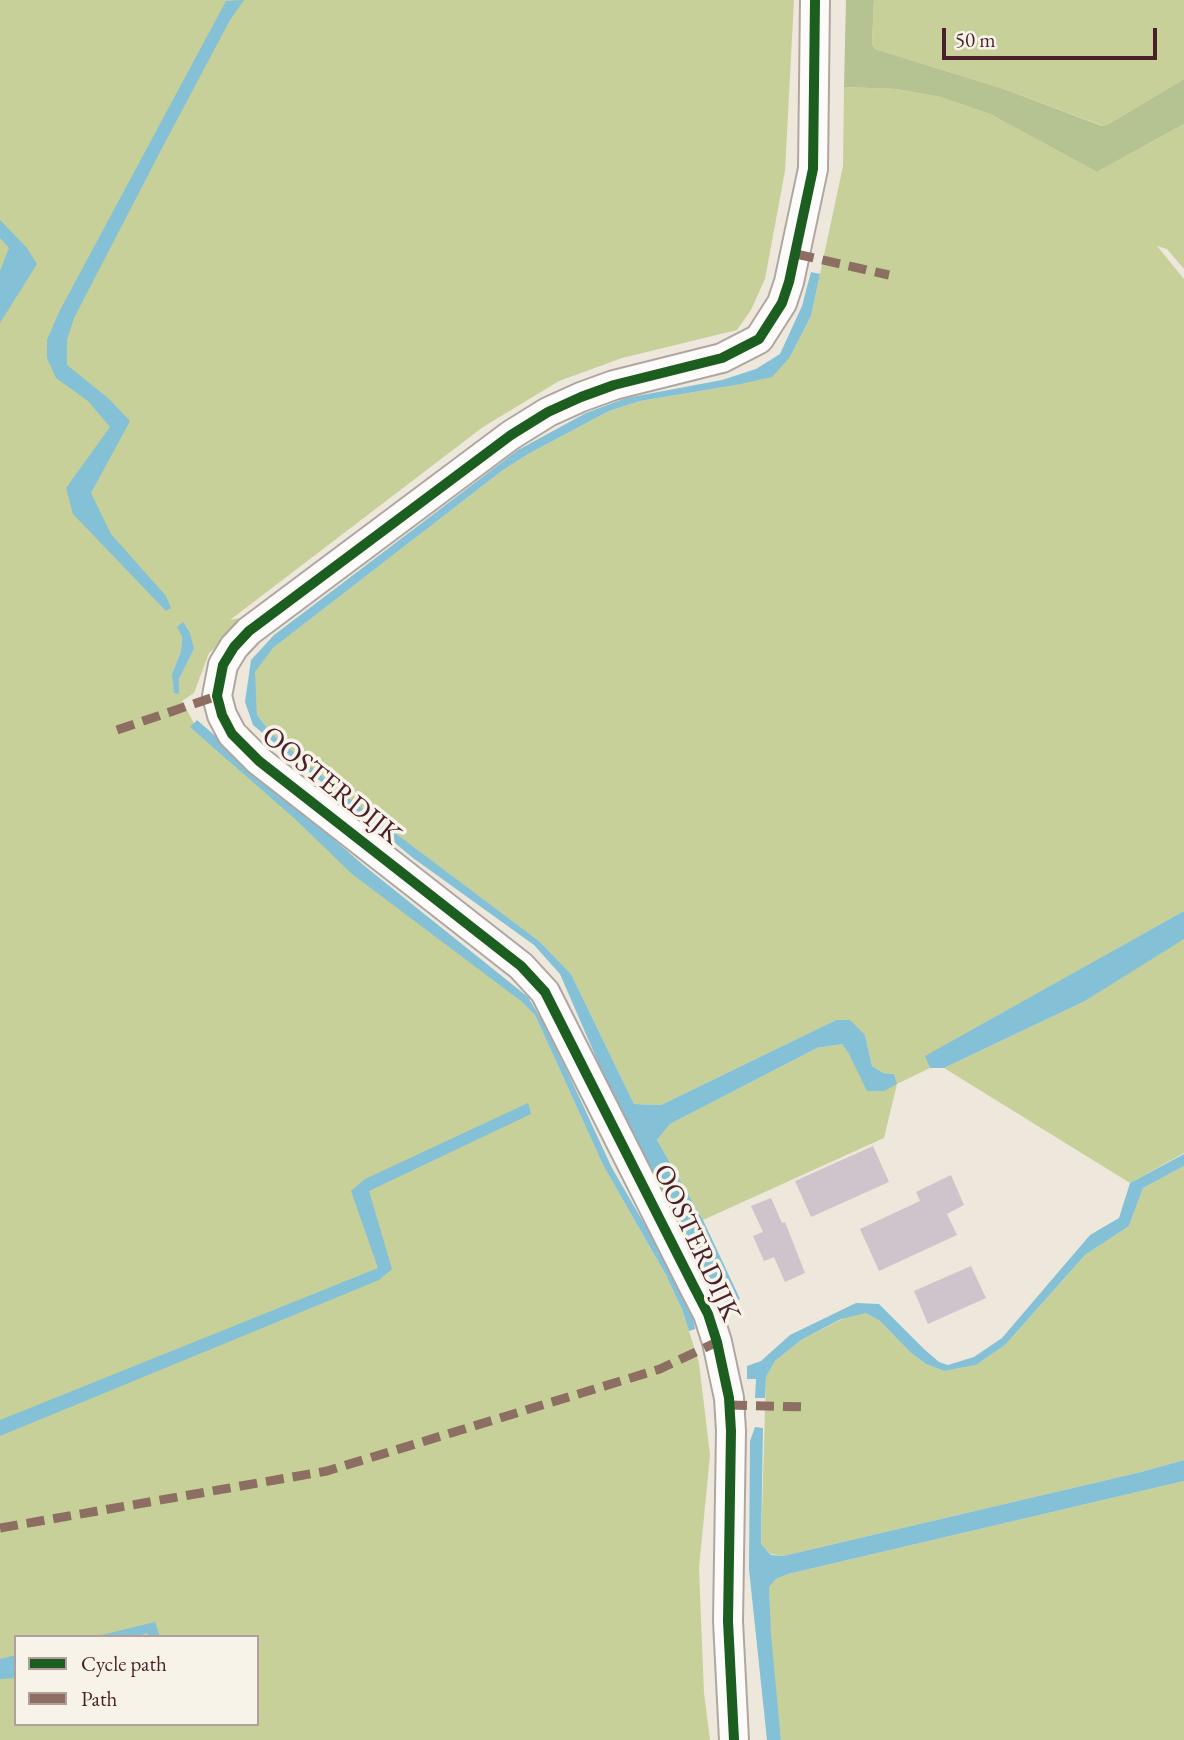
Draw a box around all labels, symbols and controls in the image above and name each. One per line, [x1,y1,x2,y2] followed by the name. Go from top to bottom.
[946,14,1161,58] scale bar
[955,26,996,53] text: 50 m
[255,720,407,852] street label: OOSTERDIJK
[645,1159,747,1327] street label: OOSTERDIJK
[14,1635,259,1726] legend
[81,1650,167,1677] text: Cycle path
[81,1685,117,1712] text: Path

